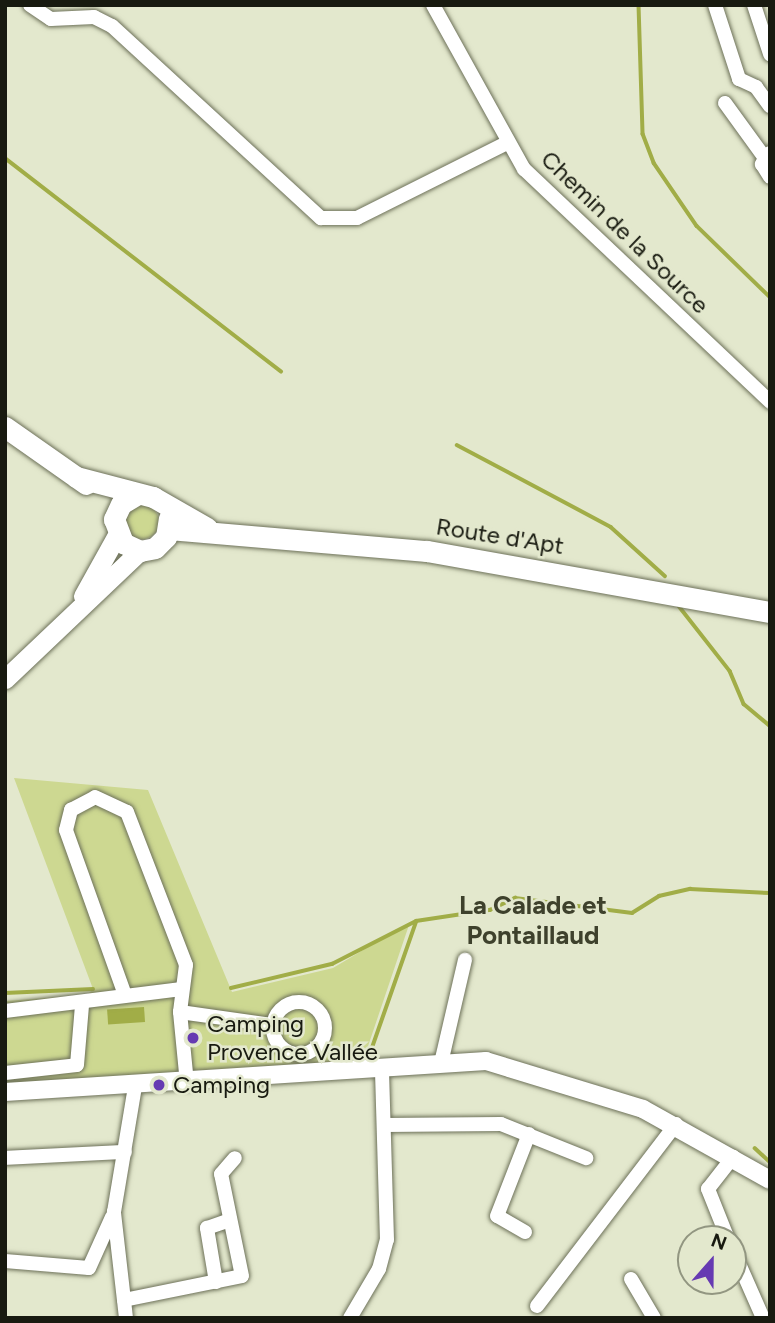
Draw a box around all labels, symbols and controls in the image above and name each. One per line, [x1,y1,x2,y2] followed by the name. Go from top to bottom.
[535,145,715,319] street label: Chemin de la Source
[434,512,566,560] street label: Route d'Apt
[459,890,607,951] district label: La Calade et Pontaillaud
[207,1010,378,1066] place label: Camping Provence Vallée
[185,1030,201,1046] marker: Camping Provence Vallée
[173,1071,270,1099] place label: Camping
[151,1077,167,1093] marker: Camping
[677,1225,747,1295] north arrow
[708,1228,730,1255] text: N

